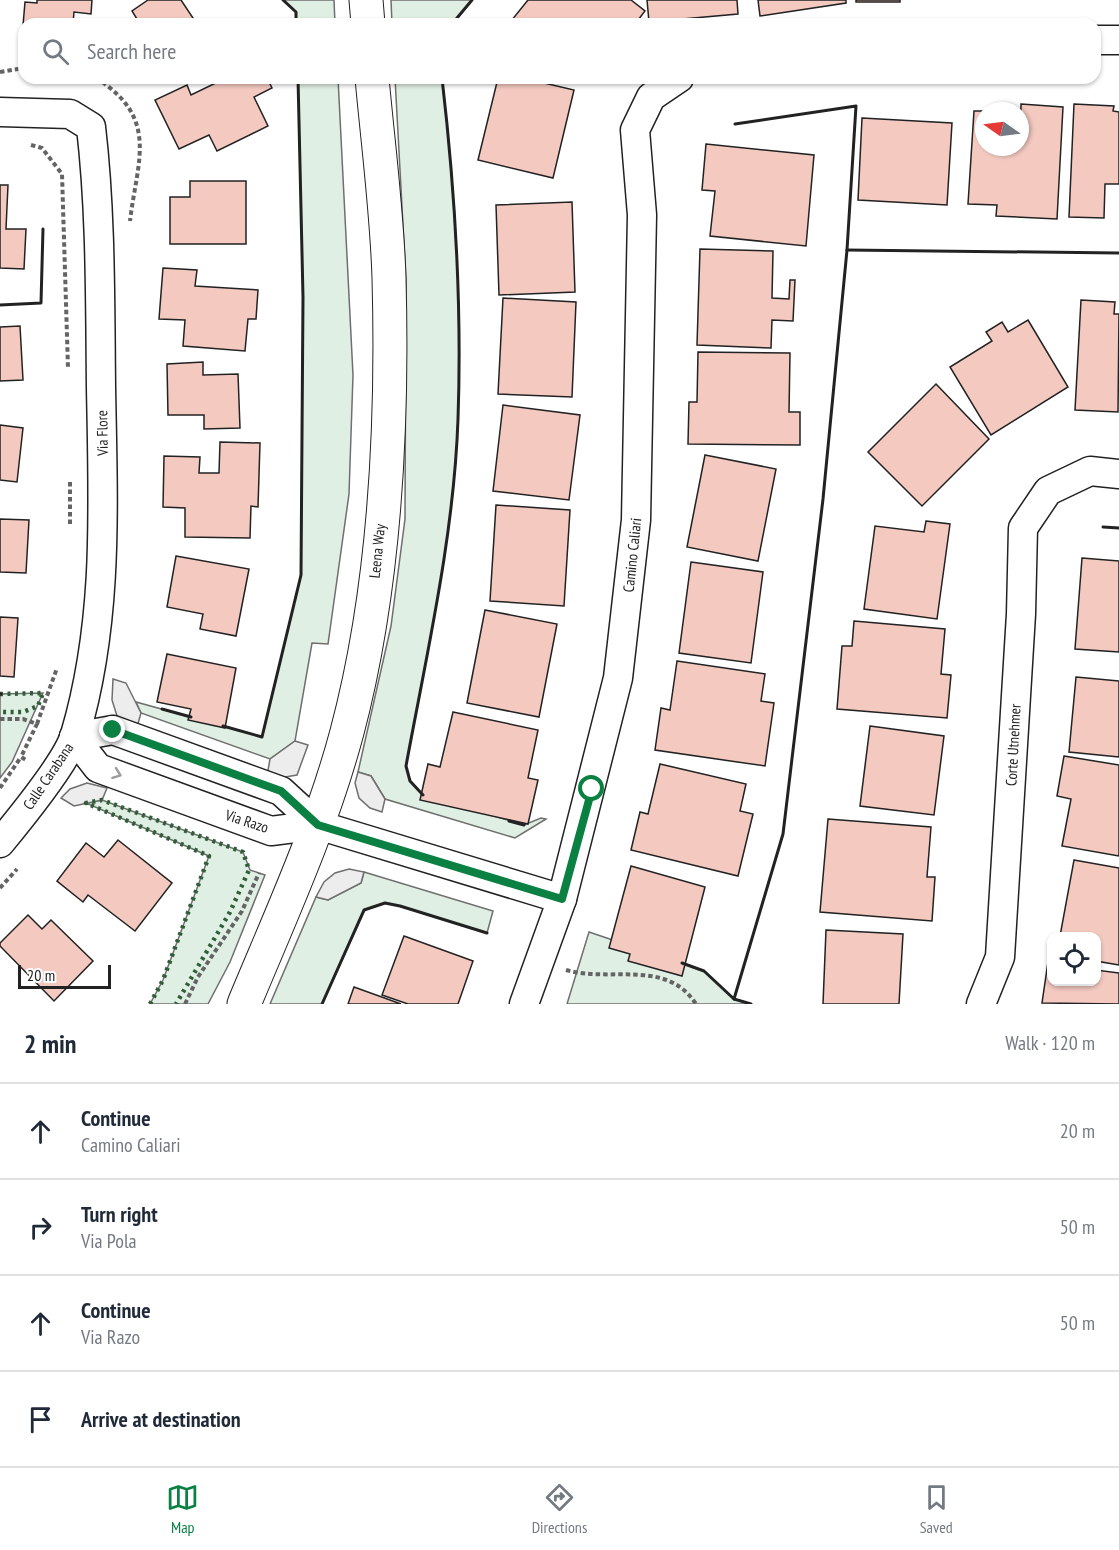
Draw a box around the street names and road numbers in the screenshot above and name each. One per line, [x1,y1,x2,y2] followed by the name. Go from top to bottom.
[92,410,112,457] street label: Via Flore
[619,517,645,593] street label: Camino Caliari
[365,523,389,579] street label: Leena Way
[1001,703,1025,787] street label: Corte Utnehmer
[19,739,77,813] street label: Calle Carabana
[222,805,271,837] street label: Via Razo

